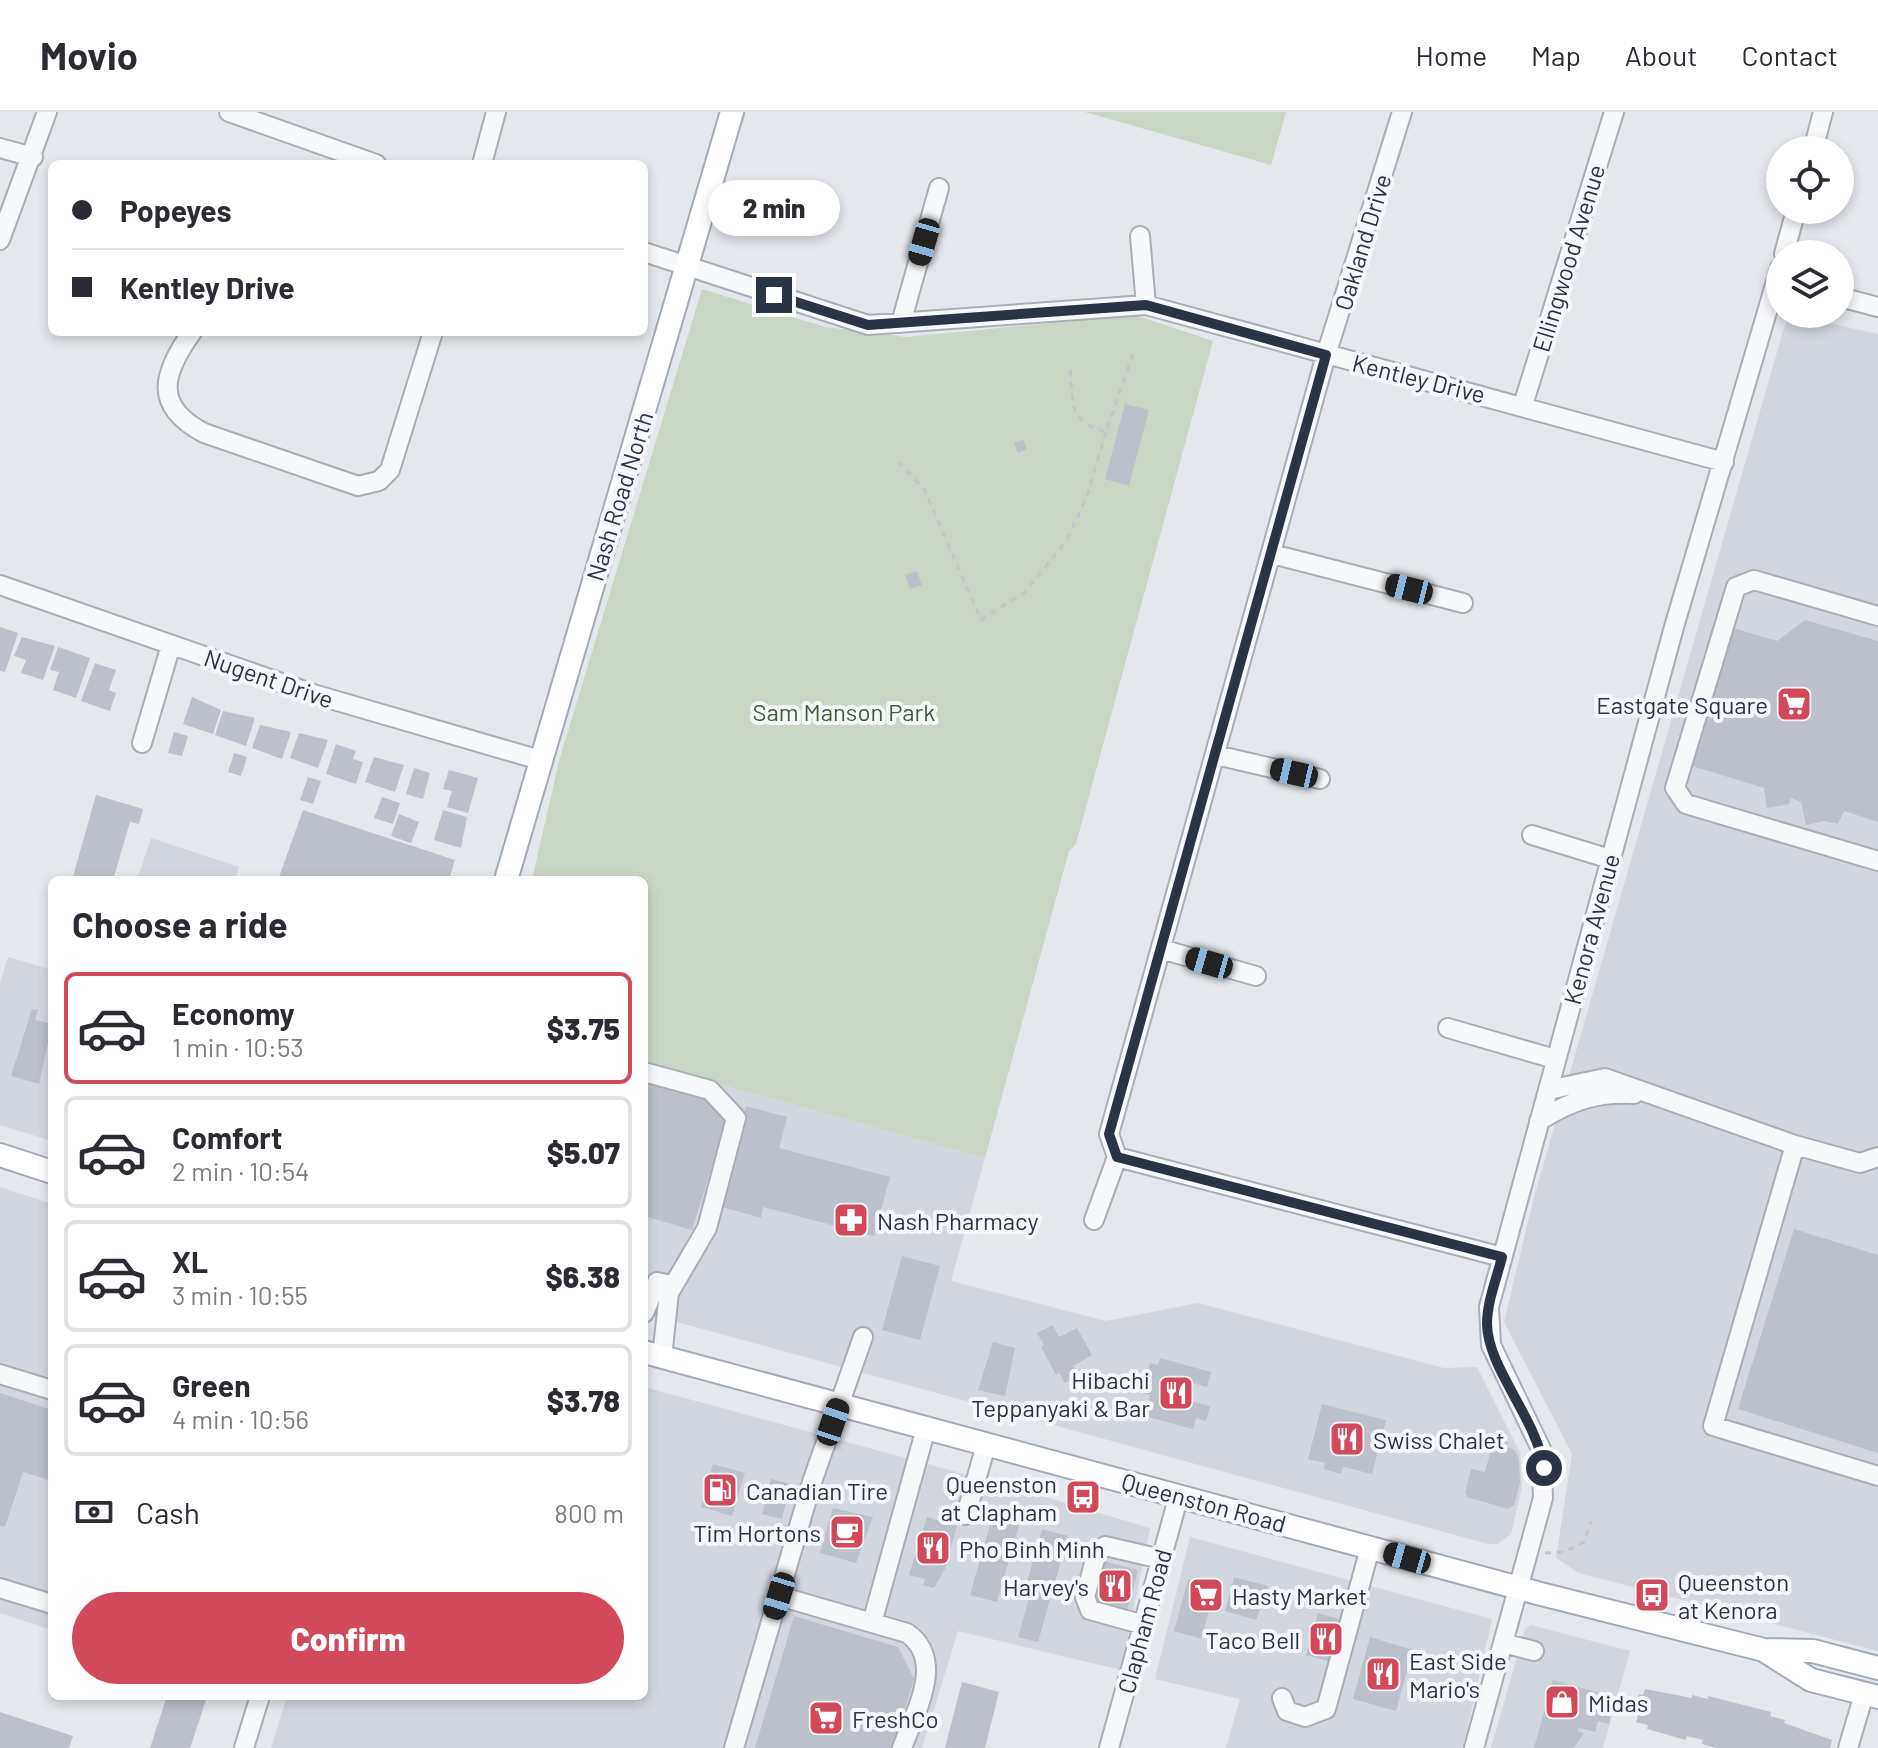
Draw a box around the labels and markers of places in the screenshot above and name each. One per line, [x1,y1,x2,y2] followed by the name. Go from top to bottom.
[1775,685,1813,723] supermarket icon: Eastgate Square
[1596,690,1768,719] place label: Eastgate Square
[832,1201,870,1239] pharmacy icon: Nash Pharmacy
[877,1206,1038,1235] place label: Nash Pharmacy
[971,1365,1150,1422] place label: Hibachi Teppanyaki & Bar
[1157,1374,1195,1412] restaurant icon: Hibachi Teppanyaki & Bar
[1328,1420,1366,1458] restaurant icon: Swiss Chalet
[1373,1425,1505,1454] place label: Swiss Chalet
[941,1469,1057,1526] place label: Queenston at Clapham
[701,1471,739,1509] fuel station icon: Canadian Tire
[746,1476,888,1505] place label: Canadian Tire
[1064,1478,1102,1516] bus stop icon: Queenston at Clapham
[828,1513,866,1551] cafe icon: Tim Hortons
[693,1518,821,1547] place label: Tim Hortons
[914,1529,952,1567] restaurant icon: Pho Binh Minh
[959,1534,1105,1563] place label: Pho Binh Minh
[1096,1567,1134,1605] restaurant icon: Harvey's
[1678,1567,1789,1624] place label: Queenston at Kenora
[1003,1572,1089,1601] place label: Harvey's
[1187,1576,1225,1614] supermarket icon: Hasty Market
[1633,1576,1671,1614] bus stop icon: Queenston at Kenora
[1232,1581,1367,1610] place label: Hasty Market
[1307,1620,1345,1658] restaurant icon: Taco Bell
[1205,1625,1300,1654] place label: Taco Bell
[1409,1646,1507,1703] place label: East Side Mario's
[1364,1655,1402,1693] restaurant icon: East Side Mario's
[1543,1683,1581,1721] shop icon: Midas
[1588,1688,1648,1717] place label: Midas
[807,1699,845,1737] supermarket icon: FreshCo
[852,1704,939,1733] place label: FreshCo

